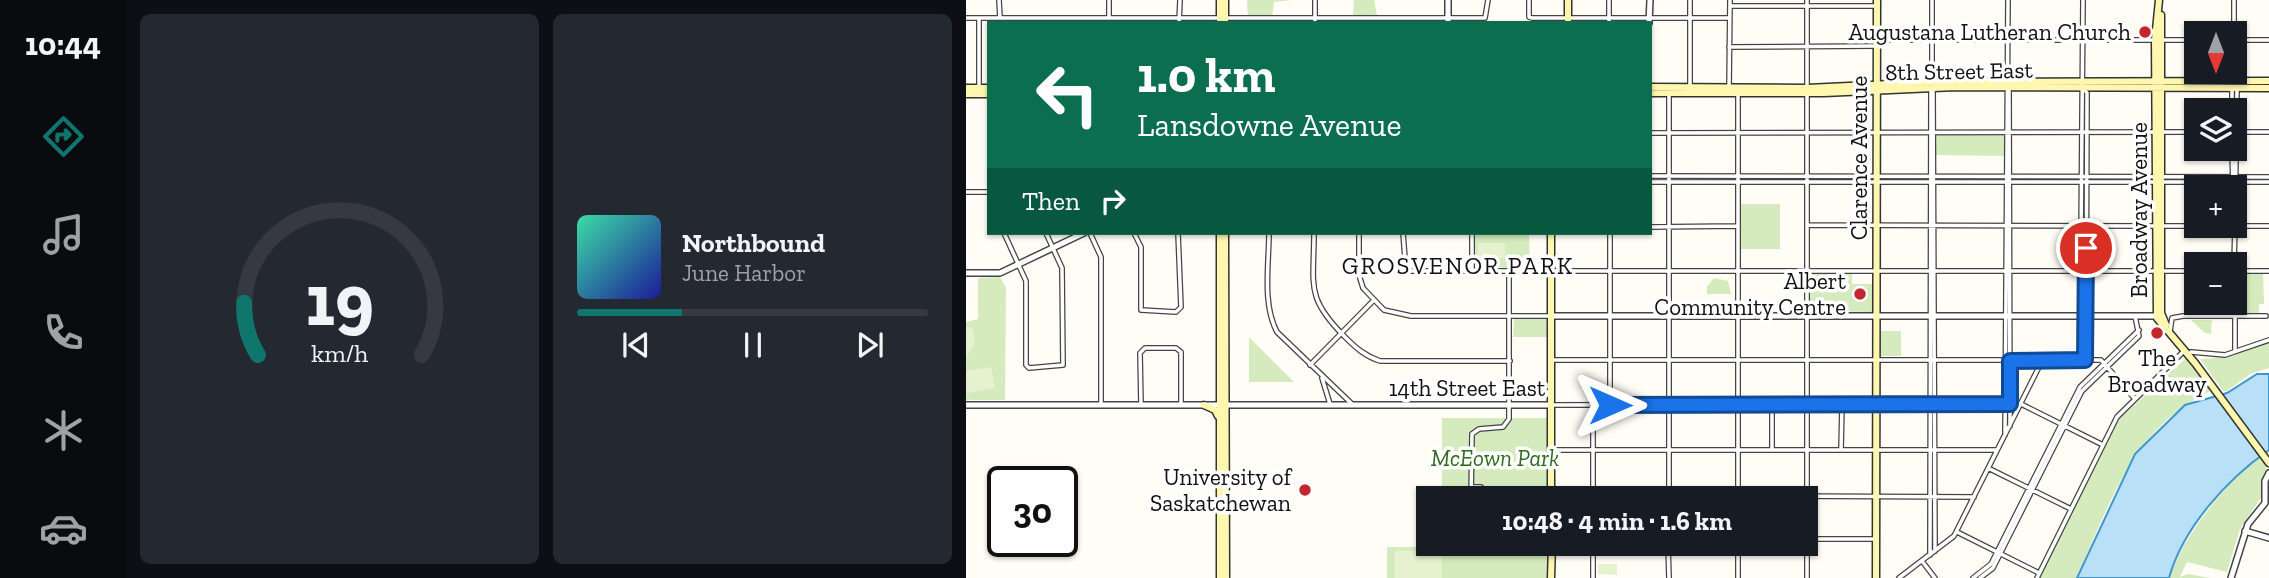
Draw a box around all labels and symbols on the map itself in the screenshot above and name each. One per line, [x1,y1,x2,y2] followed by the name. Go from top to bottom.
[1848,18,2131,46] place label: Augustana Lutheran Church
[2184,21,2247,84] north arrow
[2137,24,2153,40] marker: Augustana Lutheran Church
[1885,56,2034,86] street label: 8th Street East
[1845,76,1873,240] street label: Clarence Avenue
[2125,122,2153,298] street label: Broadway Avenue
[2056,218,2116,278] pin
[1342,251,1574,280] district label: GROSVENOR PARK
[1654,267,1846,321] place label: Albert Community Centre
[1852,286,1868,302] marker: Albert Community Centre
[2149,325,2165,341] marker: The Broadway
[2108,344,2207,398] place label: The Broadway
[1573,368,1647,442] position arrow
[1389,374,1546,402] street label: 14th Street East
[1431,444,1559,472] park label: McEown Park
[1150,463,1293,517] place label: University of Saskatchewan
[987,466,1078,557] speed limit sign: 30
[1297,482,1313,498] marker: University of Saskatchewan

